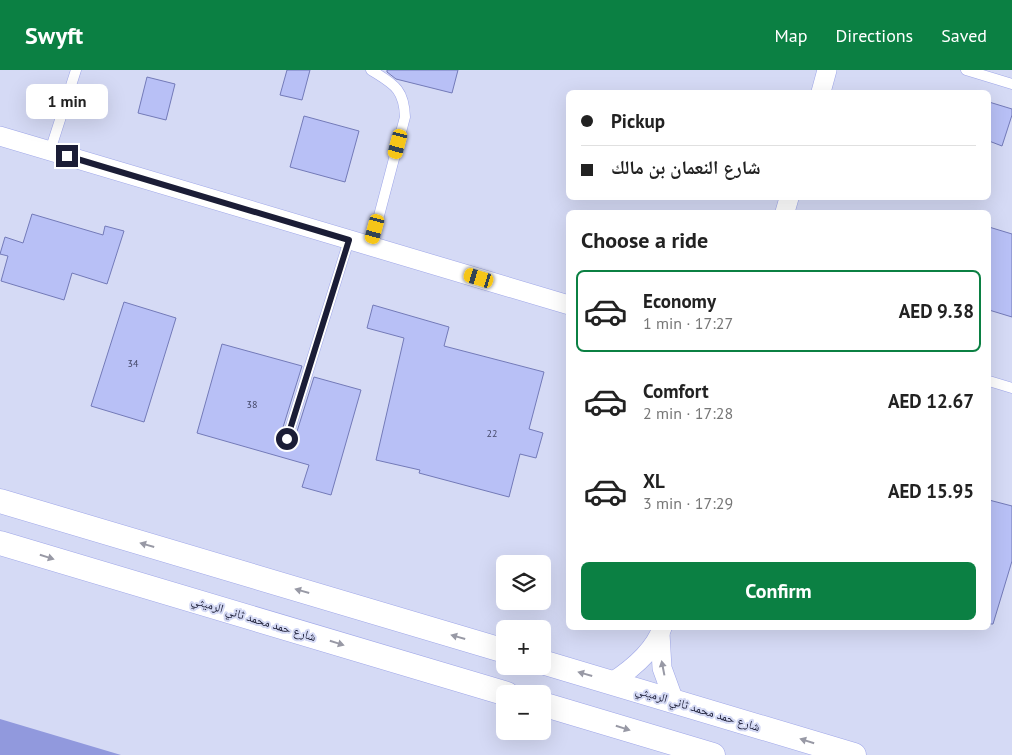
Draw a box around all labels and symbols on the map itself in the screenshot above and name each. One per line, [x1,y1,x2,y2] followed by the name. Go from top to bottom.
[26,83,108,118] callout: 1 min
[386,128,409,160] car
[56,145,78,167] route end
[363,213,386,245] car
[462,266,495,290] car
[128,357,139,370] house number: 34
[247,398,257,411] house number: 38
[487,427,497,440] house number: 22
[276,428,298,450] route start
[139,540,154,548] one-way arrow
[39,553,54,561] one-way arrow
[295,586,310,594] one-way arrow
[189,592,318,647] street label: شارع حمد محمد ثاني الرميثي
[451,632,466,640] one-way arrow
[329,639,344,647] one-way arrow
[658,660,666,676] one-way arrow
[577,670,592,678] one-way arrow
[633,682,762,737] street label: شارع حمد محمد ثاني الرميثي
[615,725,630,733] one-way arrow
[800,736,815,744] one-way arrow

